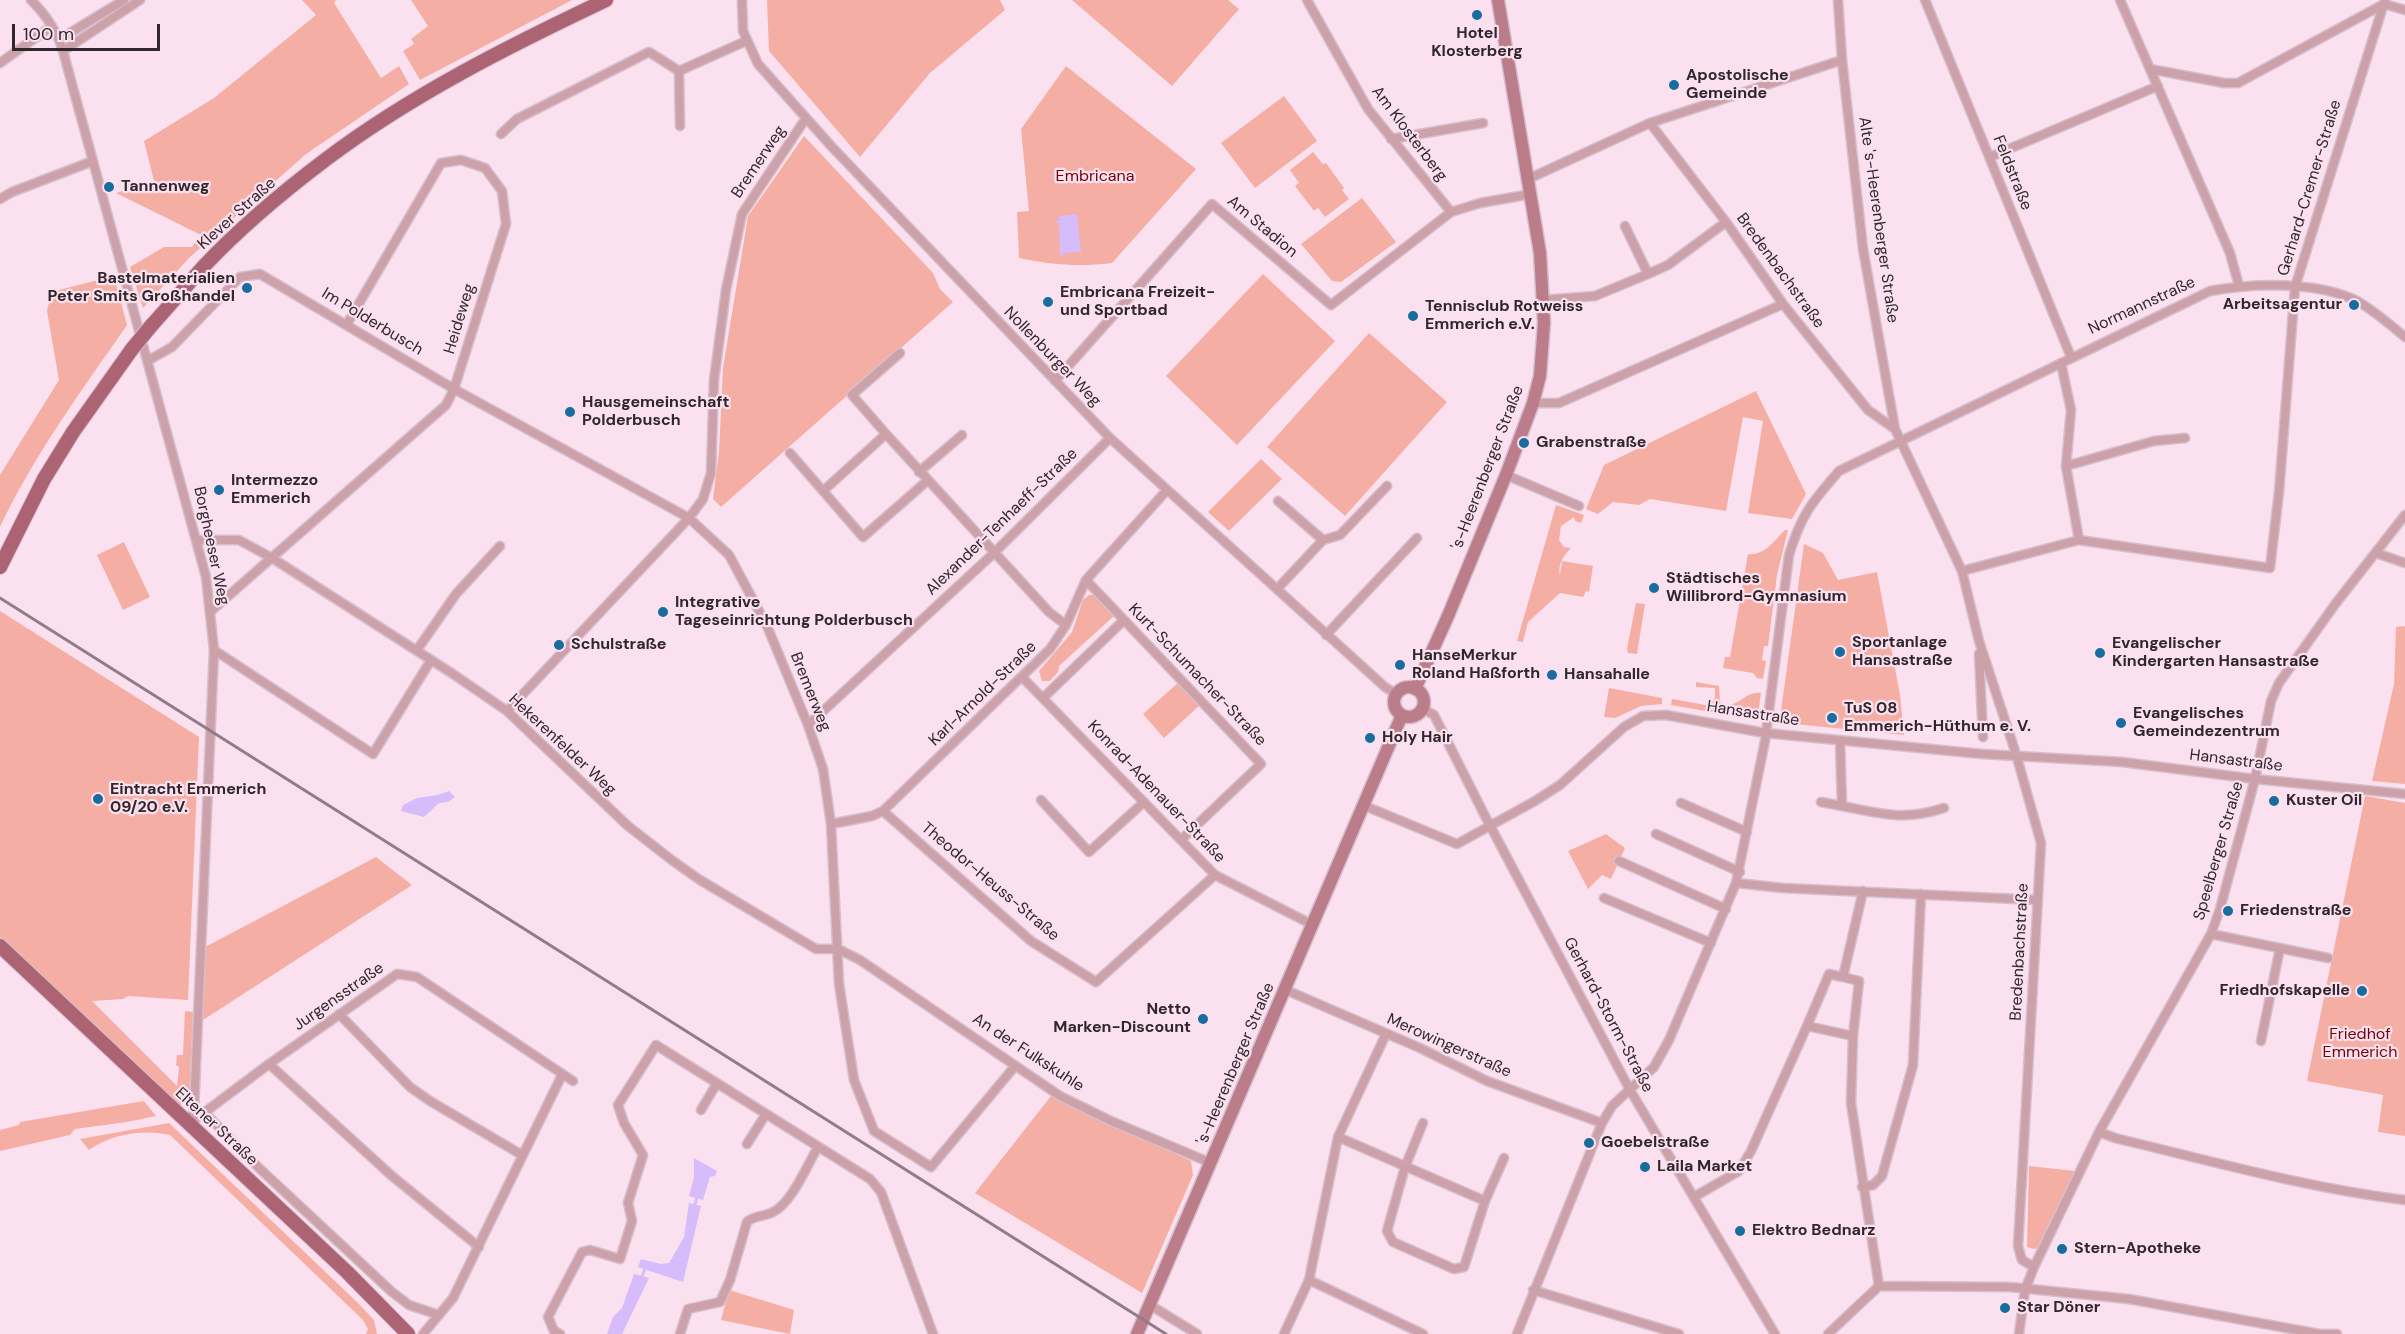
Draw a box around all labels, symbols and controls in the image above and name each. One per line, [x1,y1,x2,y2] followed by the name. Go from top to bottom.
[1470,8,1484,22] marker: Hotel Klosterberg
[15,12,164,50] scale bar
[23,22,74,46] text: 100 m
[1431,24,1523,62] place label: Hotel Klosterberg
[1686,66,1789,104] place label: Apostolische Gemeinde
[1667,78,1681,92] marker: Apostolische Gemeinde
[1367,83,1451,185] street label: Am Klosterberg
[2274,98,2346,278] street label: Gerhard-Cremer-Straße
[1854,116,1902,324] street label: Alte 's-Heerenberger Straße
[728,122,790,202] street label: Bremerweg
[1988,133,2036,213] street label: Feldstraße
[1056,167,1134,187] park label: Embricana
[194,174,280,254] street label: Klever Straße
[121,177,210,197] place label: Tannenweg
[102,180,116,194] marker: Tannenweg
[1223,192,1301,262] street label: Am Stadion
[1732,210,1828,332] street label: Bredenbachstraße
[48,269,235,307] place label: Bastelmaterialien Peter Smits Großhandel
[2085,273,2199,339] street label: Normannstraße
[240,281,254,295] marker: Bastelmaterialien Peter Smits Großhandel
[440,282,480,356] street label: Heideweg
[1060,283,1215,321] place label: Embricana Freizeit- und Sportbad
[318,284,426,360] street label: Im Polderbusch
[1041,295,1055,309] marker: Embricana Freizeit- und Sportbad
[2223,295,2342,315] place label: Arbeitsagentur
[1425,297,1583,335] place label: Tennisclub Rotweiss Emmerich e.V.
[2347,298,2361,312] marker: Arbeitsagentur
[999,303,1105,411] street label: Nollenburger Weg
[1406,309,1420,323] marker: Tennisclub Rotweiss Emmerich e.V.
[1448,383,1528,553] street label: 's-Heerenberger Straße
[582,393,729,431] place label: Hausgemeinschaft Polderbusch
[563,405,577,419] marker: Hausgemeinschaft Polderbusch
[1536,433,1646,453] place label: Grabenstraße
[1517,436,1531,450] marker: Grabenstraße
[922,444,1082,600] street label: Alexander-Tenhaeff-Straße
[231,471,318,509] place label: Intermezzo Emmerich
[212,483,226,497] marker: Intermezzo Emmerich
[189,485,233,607] street label: Borgheeser Weg
[1666,569,1847,607] place label: Städtisches Willibrord-Gymnasium
[1647,581,1661,595] marker: Städtisches Willibrord-Gymnasium
[675,593,913,631] place label: Integrative Tageseinrichtung Polderbusch
[1124,600,1270,750] street label: Kurt-Schumacher-Straße
[656,605,670,619] marker: Integrative Tageseinrichtung Polderbusch
[1852,633,1953,671] place label: Sportanlage Hansastraße
[2112,634,2319,672] place label: Evangelischer Kindergarten Hansastraße
[571,635,666,655] place label: Schulstraße
[552,638,566,652] marker: Schulstraße
[925,638,1041,750] street label: Karl-Arnold-Straße
[1833,645,1847,659] marker: Sportanlage Hansastraße
[1412,646,1540,684] place label: HanseMerkur Roland Haßforth
[2093,646,2107,660] marker: Evangelischer Kindergarten Hansastraße
[785,650,835,734] street label: Bremerweg
[1393,658,1407,672] marker: HanseMerkur Roland Haßforth
[1564,665,1650,685] place label: Hansahalle
[1545,668,1559,682] marker: Hansahalle
[504,690,620,800] street label: Hekerenfelder Weg
[1705,697,1801,731] street label: Hansastraße
[1844,699,2031,737] place label: TuS 08 Emmerich-Hüthum e. V.
[2133,704,2280,742] place label: Evangelisches Gemeindezentrum
[1825,711,1839,725] marker: TuS 08 Emmerich-Hüthum e. V.
[2114,716,2128,730] marker: Evangelisches Gemeindezentrum
[1083,717,1229,867] street label: Konrad-Adenauer-Straße
[1382,728,1453,748] place label: Holy Hair
[1363,731,1377,745] marker: Holy Hair
[2188,746,2284,776] street label: Hansastraße
[2190,779,2248,923] street label: Speelberger Straße
[110,780,266,818] place label: Eintracht Emmerich 09/20 e.V.
[2286,791,2362,811] place label: Kuster Oil
[91,792,105,806] marker: Eintracht Emmerich 09/20 e.V.
[2267,794,2281,808] marker: Kuster Oil
[917,819,1063,945] street label: Theodor-Heuss-Straße
[2007,883,2033,1021] street label: Bredenbachstraße
[2240,901,2351,921] place label: Friedenstraße
[2221,904,2235,918] marker: Friedenstraße
[1559,934,1657,1096] street label: Gerhard-Storm-Straße
[290,959,388,1035] street label: Jurgensstraße
[1193,980,1279,1148] street label: 's-Heerenberger Straße
[2220,981,2350,1001] place label: Friedhofskapelle
[2355,984,2369,998] marker: Friedhofskapelle
[1053,1000,1191,1038] place label: Netto Marken-Discount
[969,1010,1087,1096] street label: An der Fulkskuhle
[1384,1010,1514,1082] street label: Merowingerstraße
[1196,1012,1210,1026] marker: Netto Marken-Discount
[2323,1025,2397,1063] park label: Friedhof Emmerich
[171,1084,261,1170] street label: Eltener Straße
[1601,1133,1709,1153] place label: Goebelstraße
[1582,1136,1596,1150] marker: Goebelstraße
[1657,1157,1752,1177] place label: Laila Market
[1638,1160,1652,1174] marker: Laila Market
[1752,1221,1875,1241] place label: Elektro Bednarz
[1733,1224,1747,1238] marker: Elektro Bednarz
[2074,1239,2201,1259] place label: Stern-Apotheke
[2055,1242,2069,1256] marker: Stern-Apotheke
[2017,1298,2100,1318] place label: Star Döner
[1998,1301,2012,1315] marker: Star Döner

